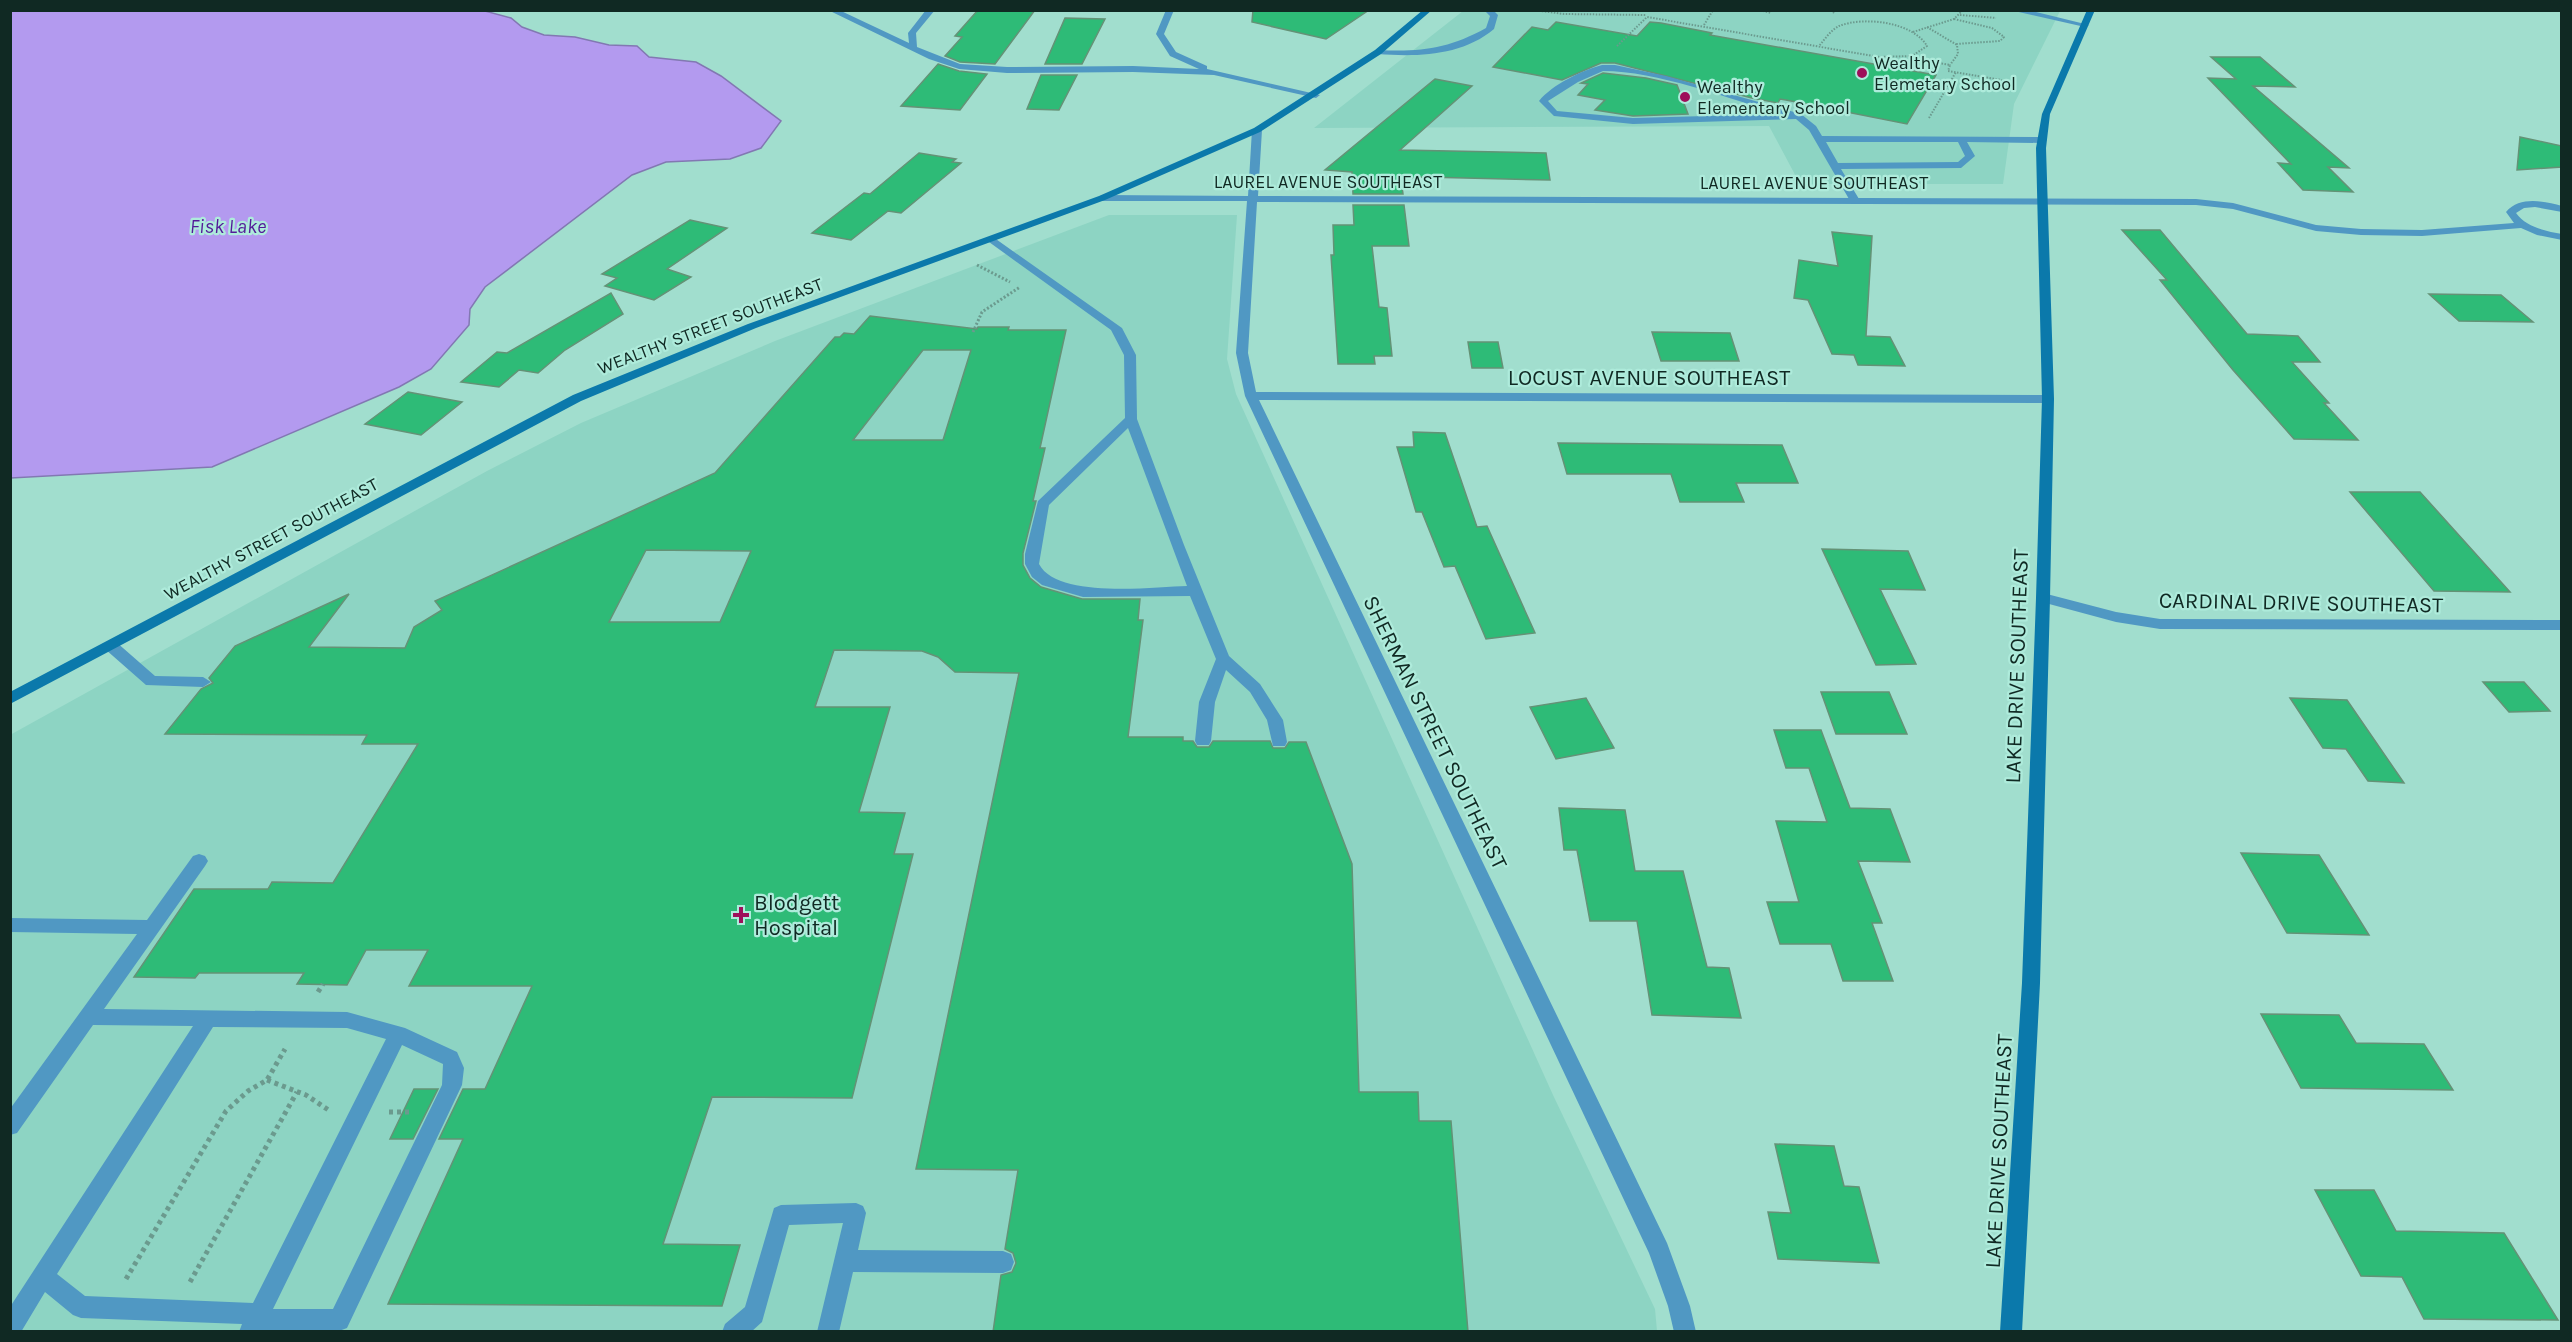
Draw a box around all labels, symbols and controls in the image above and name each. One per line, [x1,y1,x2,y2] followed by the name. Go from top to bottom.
[1874,52,2016,95] place label: Wealthy Elemetary School
[1855,66,1869,80] marker: Wealthy Elemetary School
[1697,76,1850,119] place label: Wealthy Elementary School
[1678,90,1692,104] marker: Wealthy Elementary School
[1214,171,1442,193] street label: LAUREL AVENUE SOUTHEAST
[1700,172,1928,194] street label: LAUREL AVENUE SOUTHEAST
[190,215,266,238] water label: Fisk Lake
[594,273,826,379] street label: WEALTHY STREET SOUTHEAST
[1508,365,1790,391] street label: LOCUST AVENUE SOUTHEAST
[160,473,382,605] street label: WEALTHY STREET SOUTHEAST
[2000,548,2034,784] street label: LAKE DRIVE SOUTHEAST
[2159,588,2443,618] street label: CARDINAL DRIVE SOUTHEAST
[1357,591,1513,873] street label: SHERMAN STREET SOUTHEAST
[754,890,839,941] place label: Blodgett Hospital
[732,906,750,924] marker: Blodgett Hospital
[1980,1033,2018,1269] street label: LAKE DRIVE SOUTHEAST

